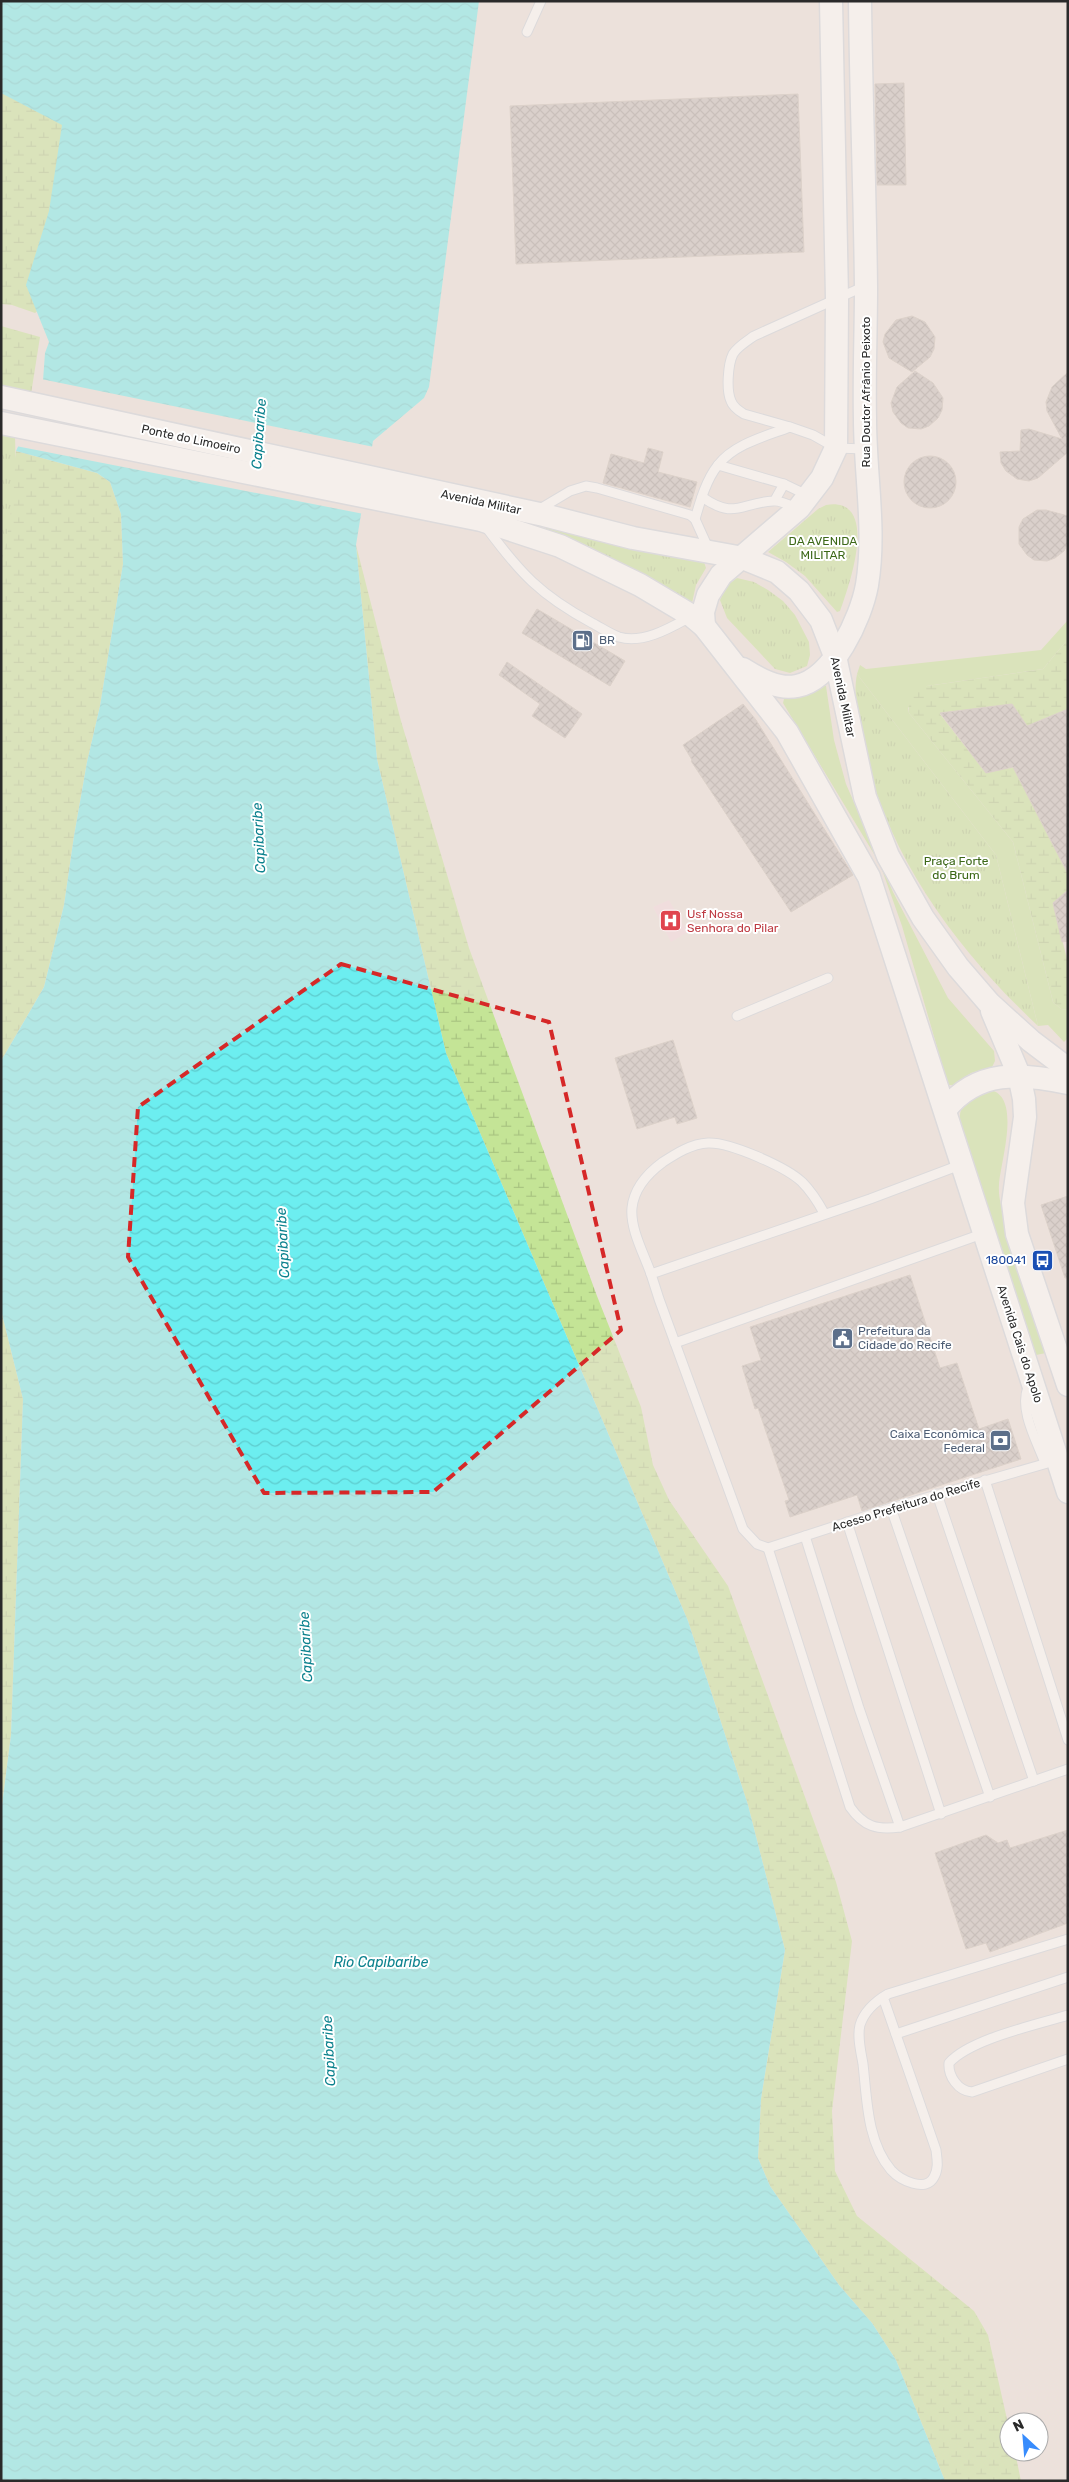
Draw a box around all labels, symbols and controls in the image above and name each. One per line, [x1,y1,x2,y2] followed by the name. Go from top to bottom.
[859,316,873,467] street label: Rua Doutor Afrânio Peixoto
[248,398,270,470] water label: Capibaribe
[140,422,242,456] street label: Ponte do Limoeiro
[440,487,523,517] street label: Avenida Militar
[789,534,857,562] park label: DA AVENIDA MILITAR
[571,628,595,652] fuel station icon: BR
[599,633,615,647] place label: BR
[828,656,858,739] street label: Avenida Militar
[249,802,269,874] water label: Capibaribe
[924,854,989,882] park label: Praça Forte do Brum
[687,907,779,935] place label: Usf Nossa Senhora do Pilar
[659,909,683,933] hospital icon: Usf Nossa Senhora do Pilar
[273,1207,293,1279] water label: Capibaribe
[1030,1248,1054,1272] bus stop icon: 180041
[986,1253,1026,1267] place label: 180041
[994,1283,1046,1405] street label: Avenida Cais do Apolo
[858,1324,952,1352] place label: Prefeitura da Cidade do Recife
[830,1326,854,1350] public building icon: Prefeitura da Cidade do Recife
[890,1427,985,1455] place label: Caixa Econômica Federal
[989,1429,1013,1453] bank icon: Caixa Econômica Federal
[830,1476,982,1534] street label: Acesso Prefeitura do Recife
[296,1611,316,1683] water label: Capibaribe
[334,1954,429,1971] water label: Rio Capibaribe
[319,2015,339,2087] water label: Capibaribe
[999,2412,1049,2462] north arrow
[1010,2416,1027,2436] text: N

